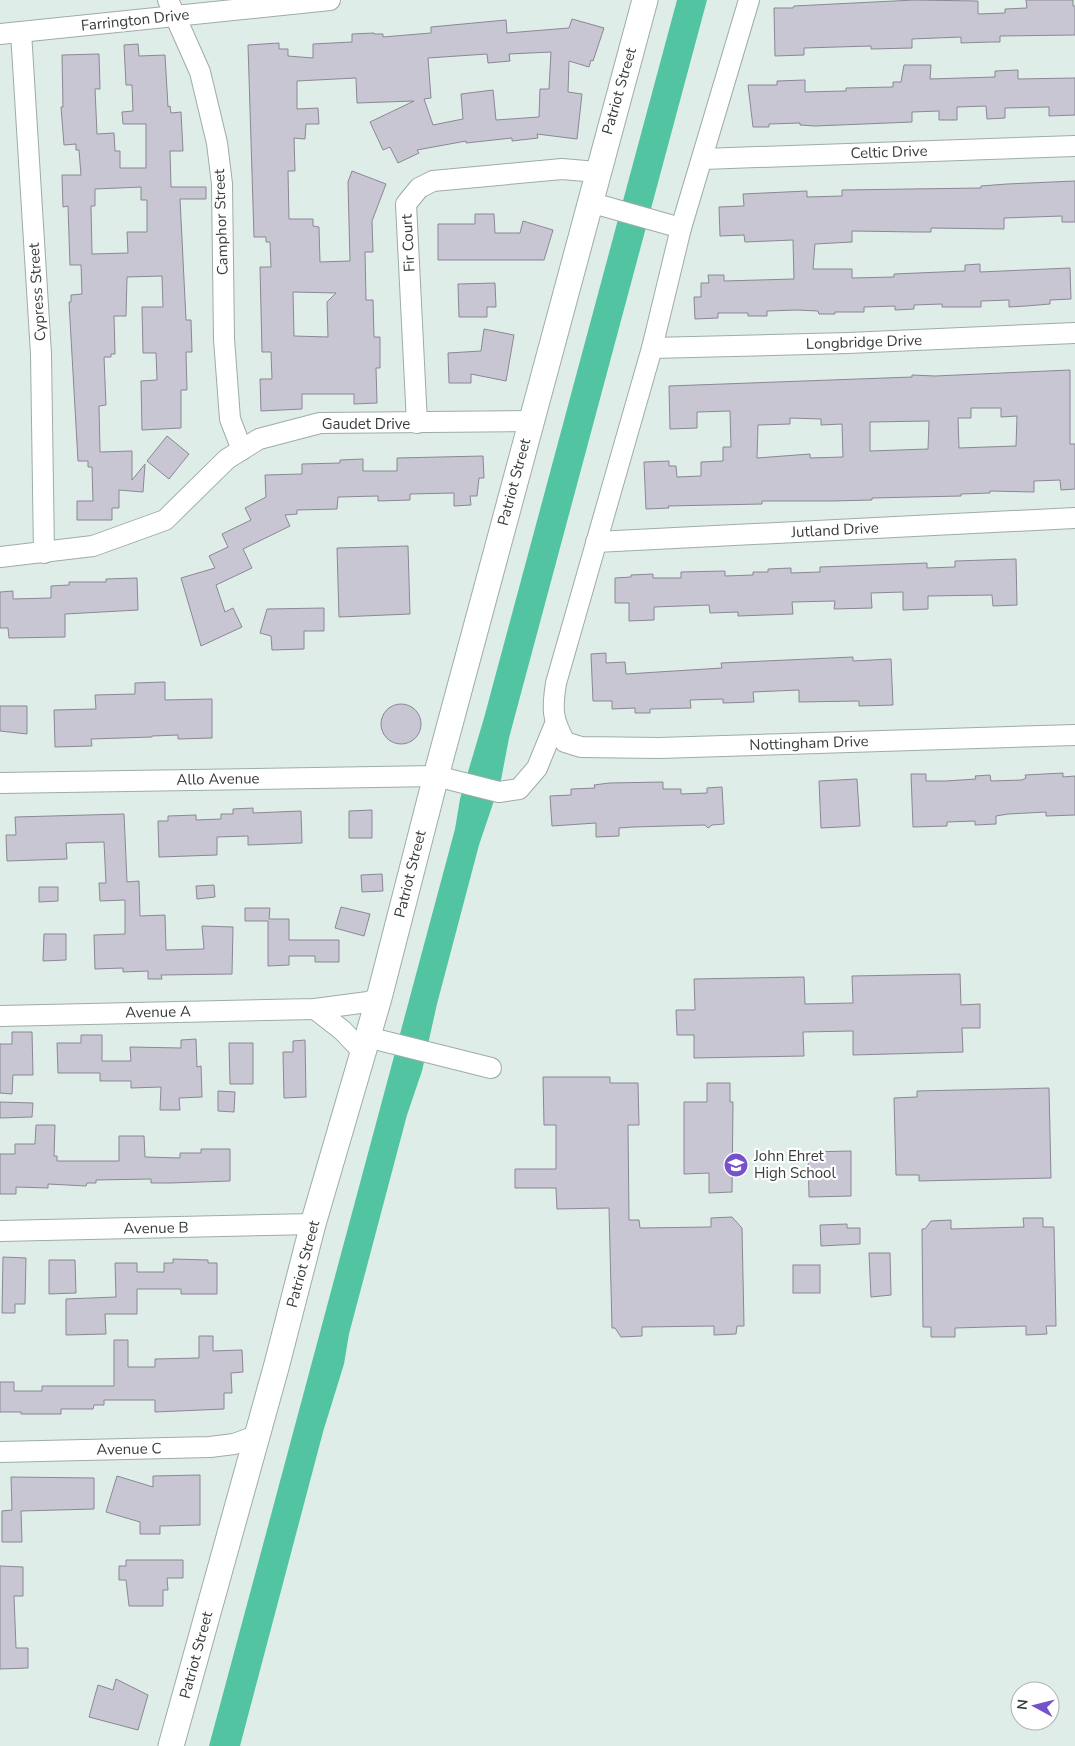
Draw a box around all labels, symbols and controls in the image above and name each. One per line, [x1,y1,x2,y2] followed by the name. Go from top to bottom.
[80,4,190,36] street label: Farrington Drive
[597,45,641,137] street label: Patriot Street
[850,141,928,163] street label: Celtic Drive
[209,168,233,276] street label: Camphor Street
[396,213,420,273] street label: Fir Court
[24,241,50,342] street label: Cypress Street
[806,330,922,354] street label: Longbridge Drive
[322,414,410,434] street label: Gaudet Drive
[493,435,535,528] street label: Patriot Street
[790,518,879,542] street label: Jutland Drive
[749,731,869,755] street label: Nottingham Drive
[176,768,260,790] street label: Allo Avenue
[389,827,431,920] street label: Patriot Street
[125,1001,191,1023] street label: Avenue A
[753,1146,836,1183] place label: John Ehret High School
[723,1152,749,1178] school or university icon: John Ehret High School
[123,1217,189,1239] street label: Avenue B
[282,1217,324,1310] street label: Patriot Street
[96,1438,162,1460] street label: Avenue C
[175,1608,217,1701] street label: Patriot Street
[1010,1681,1060,1731] north arrow
[1013,1698,1033,1711] text: N

